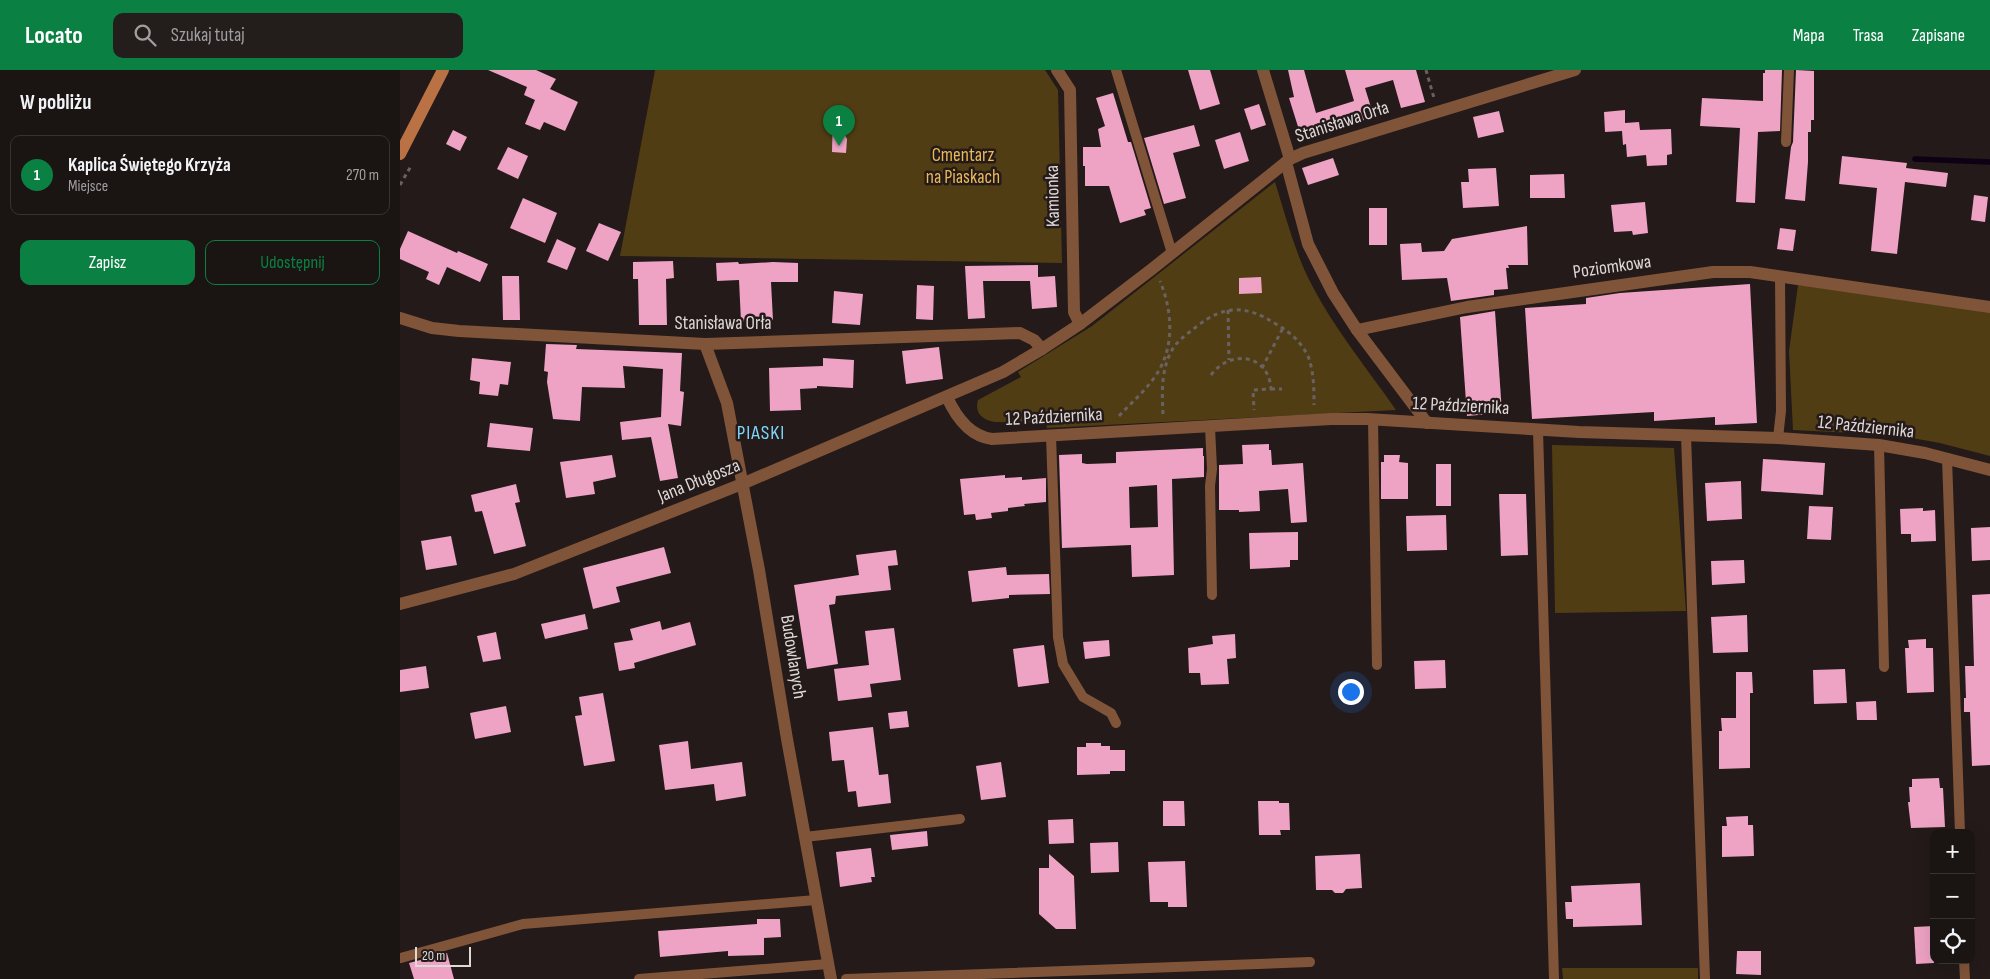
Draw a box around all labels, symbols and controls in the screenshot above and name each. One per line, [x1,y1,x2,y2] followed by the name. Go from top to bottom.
[113,13,463,58] search box
[25,21,83,50] text: Locato
[131,21,159,49] icon: search
[171,24,245,47] text: Szukaj tutaj
[1793,25,1825,46] text: Mapa
[1853,25,1884,46] text: Trasa
[1912,25,1965,46] text: Zapisane
[20,90,91,115] text: W pobliżu
[1292,96,1392,148] street label: Stanisława Orła
[823,105,855,146] pin: 1
[926,144,1000,189] park label: Cmentarz na Piaskach
[68,154,231,177] text: Kaplica Świętego Krzyża
[1041,165,1065,227] street label: Kamionka
[34,166,40,185] text: 1
[346,166,379,185] text: 270 m
[68,177,108,196] text: Miejsce
[20,240,195,285] button: Zapisz
[205,240,380,285] button: Udostępnij
[1571,250,1653,284] street label: Poziomkowa
[674,312,772,335] street label: Stanisława Orła
[1412,392,1510,420] street label: 12 Października
[1005,403,1103,431] street label: 12 Października
[1817,410,1915,444] street label: 12 Października
[737,421,785,445] district label: PIASKI
[654,454,743,508] street label: Jana Długosza
[775,613,811,701] street label: Budowlanych
[1338,679,1364,705] your location
[1930,829,1975,964] map controls
[1930,829,1975,874] button: +
[1930,874,1975,919] button: −
[1930,919,1975,964] button: locate
[415,944,471,967] scale bar
[422,947,445,964] text: 20 m

